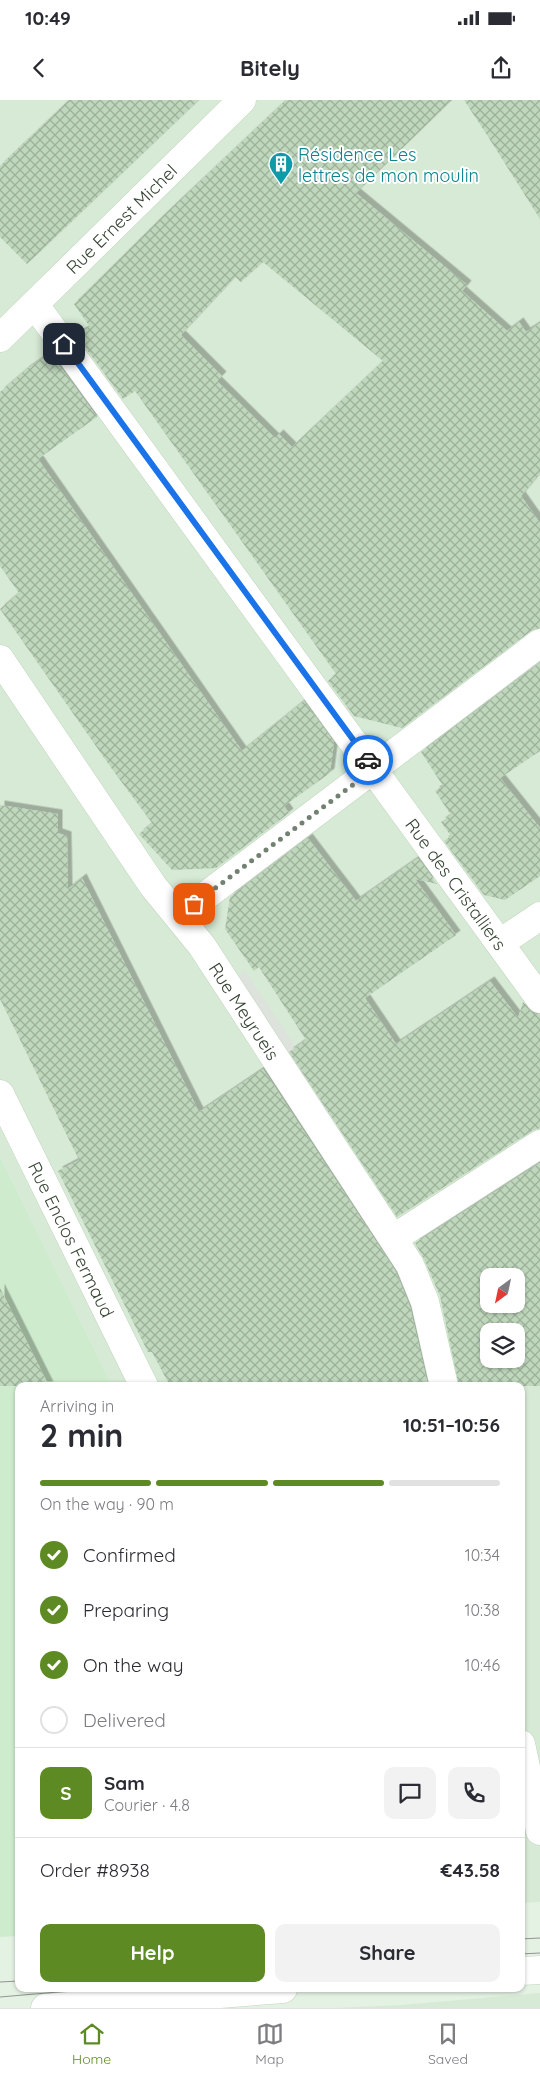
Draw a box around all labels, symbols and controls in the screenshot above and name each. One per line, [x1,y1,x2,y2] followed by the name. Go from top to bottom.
[25,6,71,30] text: 10:49
[25,54,53,82] icon: back
[240,54,300,82] text: Bitely
[487,54,515,82] icon: share
[298,143,479,187] place label: Résidence Les lettres de mon moulin
[268,151,294,185] building icon: Résidence Les lettres de mon moulin
[61,159,182,279] street label: Rue Ernest Michel
[43,323,85,365] pin
[50,330,78,358] icon: home
[343,735,393,785] courier
[354,746,382,774] icon: car
[401,814,512,954] street label: Rue des Cristalliers
[173,883,215,925] pin
[180,890,208,918] icon: bag
[204,958,285,1064] street label: Rue Meyrueis
[24,1158,120,1321] street label: Rue Enclos Fermaud
[480,1268,525,1312] north arrow
[480,1268,525,1368] map controls
[480,1323,525,1368] button: layers
[40,1396,114,1416] text: Arriving in
[403,1413,500,1437] text: 10:51–10:56
[40,1415,123,1455] text: 2 min
[40,1494,174,1514] text: On the way · 90 m
[40,1541,68,1569] icon: check
[83,1543,176,1567] text: Confirmed
[465,1545,500,1565] text: 10:34
[40,1596,68,1624] icon: check
[83,1598,169,1622] text: Preparing
[465,1600,500,1620] text: 10:38
[40,1651,68,1679] icon: check
[83,1653,184,1677] text: On the way
[465,1655,500,1675] text: 10:46
[83,1708,166,1732] text: Delivered
[384,1767,436,1819] button: chat
[448,1767,500,1819] button: phone
[104,1771,145,1795] text: Sam
[60,1781,72,1805] text: S
[104,1795,190,1815] text: Courier · 4.8
[40,1858,150,1882] text: Order #8938
[441,1858,500,1882] text: €43.58
[40,1924,265,1982] button: Help
[275,1924,500,1982] button: Share
[72,2020,111,2068] tab: Home
[255,2020,284,2068] tab: Map
[428,2020,468,2068] tab: Saved

